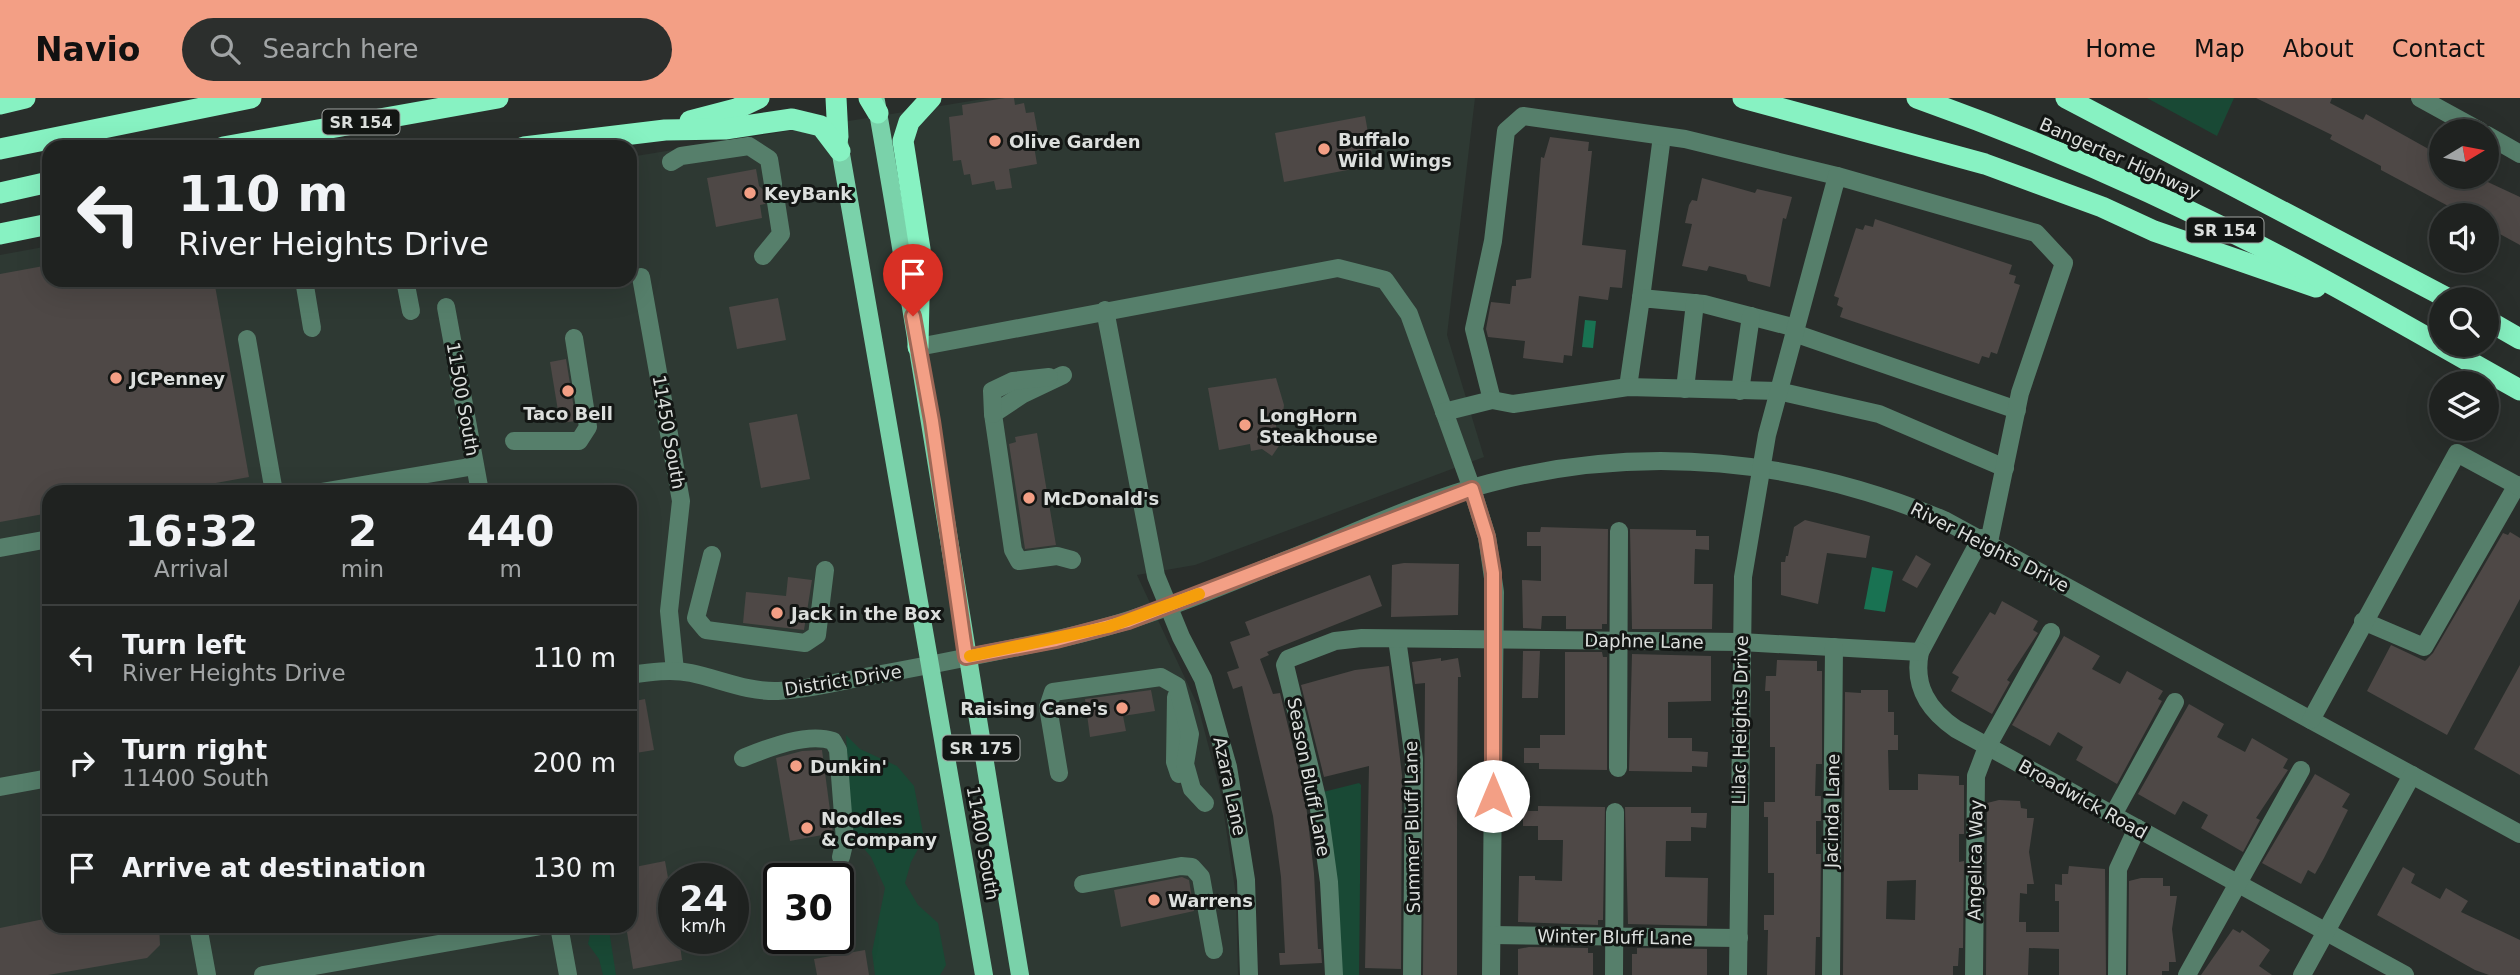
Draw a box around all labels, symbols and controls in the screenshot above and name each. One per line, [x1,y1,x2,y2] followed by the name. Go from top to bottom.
[182,18,672,81] search box
[35,30,140,69] text: Navio
[206,30,244,68] icon: search
[262,34,419,64] text: Search here
[2085,35,2156,63] text: Home
[2194,35,2245,63] text: Map
[2283,35,2354,63] text: About
[2392,35,2485,63] text: Contact
[322,110,400,134] road number: SR 154
[2036,113,2204,203] street label: Bangerter Highway
[2429,119,2499,189] north arrow
[2429,119,2499,441] map controls
[1338,129,1452,171] place label: Buffalo Wild Wings
[1009,131,1141,152] place label: Olive Garden
[987,133,1003,149] marker: Olive Garden
[1316,141,1332,157] marker: Buffalo Wild Wings
[178,166,348,223] text: 110 m
[63,168,154,259] icon: left
[764,183,853,204] place label: KeyBank
[742,185,758,201] marker: KeyBank
[2429,203,2499,273] button: sound
[2186,218,2264,242] road number: SR 154
[178,225,489,263] text: River Heights Drive
[883,244,943,316] pin
[894,255,932,293] icon: arrive
[2429,287,2499,357] button: search
[443,340,483,458] street label: 11500 South
[128,368,225,389] place label: JCPenney
[108,370,124,386] marker: JCPenney
[2429,371,2499,441] button: layers
[649,373,689,491] street label: 11450 South
[560,383,576,399] marker: Taco Bell
[523,403,613,424] place label: Taco Bell
[1259,405,1378,447] place label: LongHorn Steakhouse
[1237,417,1253,433] marker: LongHorn Steakhouse
[1043,488,1159,509] place label: McDonald's
[1021,490,1037,506] marker: McDonald's
[1907,498,2073,596] street label: River Heights Drive
[125,507,258,556] text: 16:32
[348,507,377,556] text: 2
[467,507,554,556] text: 440
[154,556,229,582] text: Arrival
[341,556,384,582] text: min
[499,556,522,582] text: m
[789,603,942,624] place label: Jack in the Box
[769,605,785,621] marker: Jack in the Box
[1584,629,1704,653] street label: Daphne Lane
[122,630,246,660] text: Turn left
[1728,635,1752,805] street label: Lilac Heights Drive
[63,639,101,677] icon: left
[533,643,616,673] text: 110 m
[122,660,346,686] text: River Heights Drive
[783,660,903,700] street label: District Drive
[1283,696,1335,858] street label: Season Bluff Lane
[960,698,1108,719] place label: Raising Cane's
[1114,700,1130,716] marker: Raising Cane's
[122,735,267,765] text: Turn right
[1209,735,1251,837] street label: Azara Lane
[942,736,1020,761] road number: SR 175
[1400,741,1424,913] street label: Summer Bluff Lane
[63,744,101,782] icon: right
[533,748,616,778] text: 200 m
[1820,754,1843,869] street label: Jacinda Lane
[2015,755,2151,843] street label: Broadwick Road
[810,756,887,777] place label: Dunkin'
[788,758,804,774] marker: Dunkin'
[1456,759,1530,833] position arrow
[122,765,269,791] text: 11400 South
[963,784,1003,902] street label: 11400 South
[1963,799,1987,921] street label: Angelica Way
[821,808,937,850] place label: Noodles & Company
[799,820,815,836] marker: Noodles & Company
[63,849,101,887] icon: arrive
[122,853,426,883] text: Arrive at destination
[533,853,616,883] text: 130 m
[763,863,854,954] speed limit sign: 30
[679,879,728,919] text: 24
[1168,890,1253,911] place label: Warrens
[1146,892,1162,908] marker: Warrens
[681,915,726,936] text: km/h
[1537,925,1693,949] street label: Winter Bluff Lane

